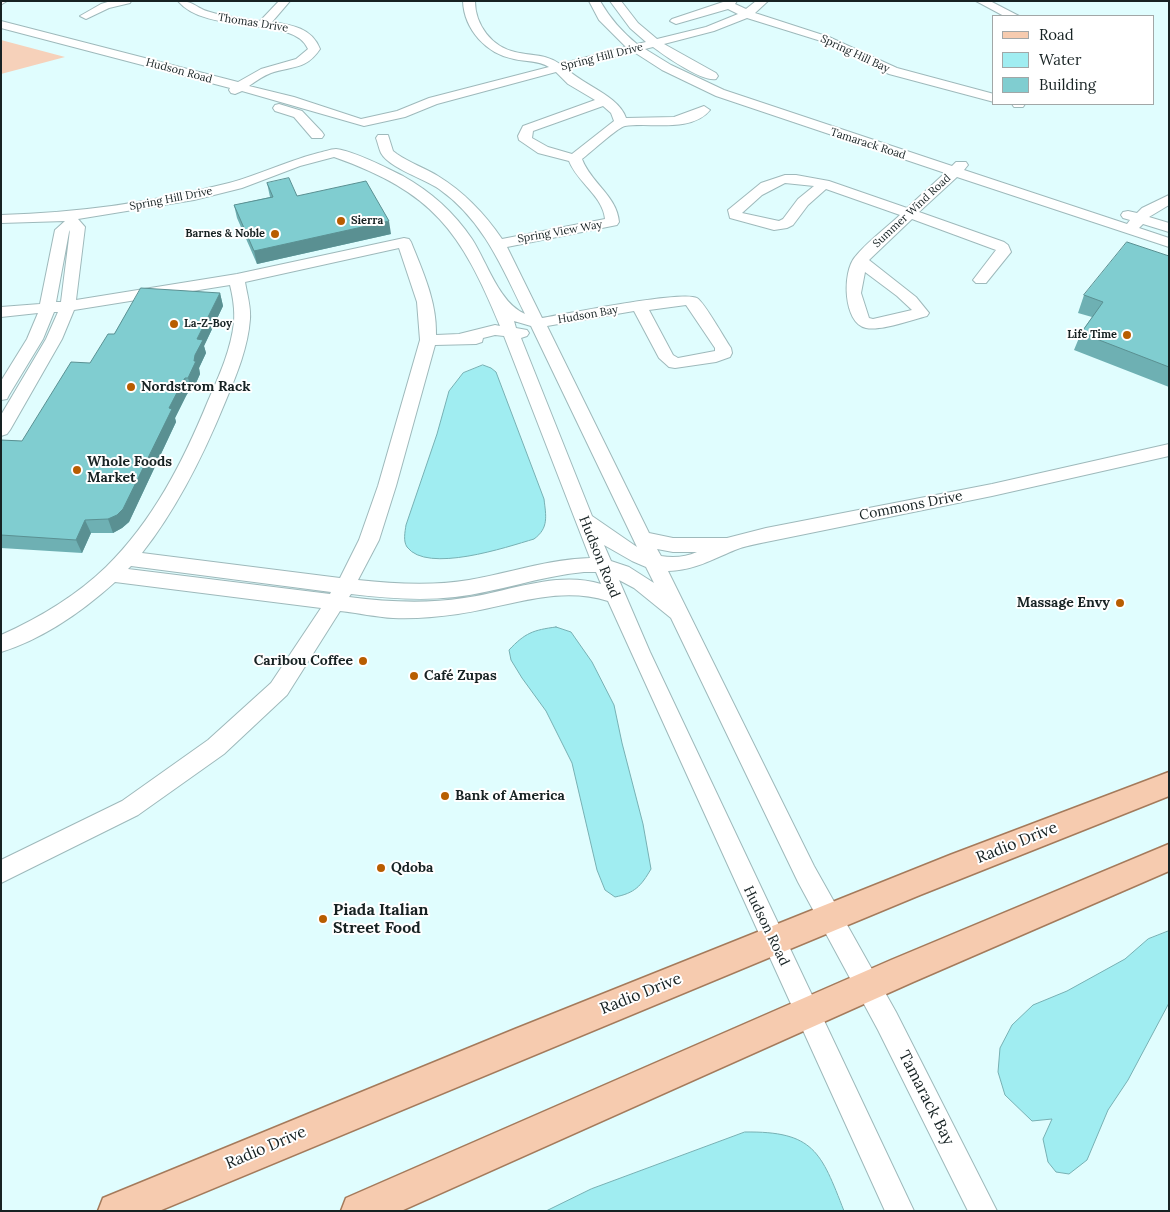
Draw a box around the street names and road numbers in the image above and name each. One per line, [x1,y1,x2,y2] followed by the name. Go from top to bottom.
[217,11,289,35] street label: Thomas Drive
[818,32,892,76] street label: Spring Hill Bay
[560,40,644,74] street label: Spring Hill Drive
[144,56,214,86] street label: Hudson Road
[829,126,907,162] street label: Tamarack Road
[870,172,954,250] street label: Summer Wind Road
[128,184,214,214] street label: Spring Hill Drive
[517,218,603,246] street label: Spring View Way
[557,303,619,327] street label: Hudson Bay
[858,488,964,524] street label: Commons Drive
[575,514,623,600] street label: Hudson Road
[974,818,1060,868] street label: Radio Drive
[739,883,793,969] street label: Hudson Road
[598,969,684,1019] street label: Radio Drive
[894,1048,958,1148] street label: Tamarack Bay
[223,1122,309,1174] street label: Radio Drive

